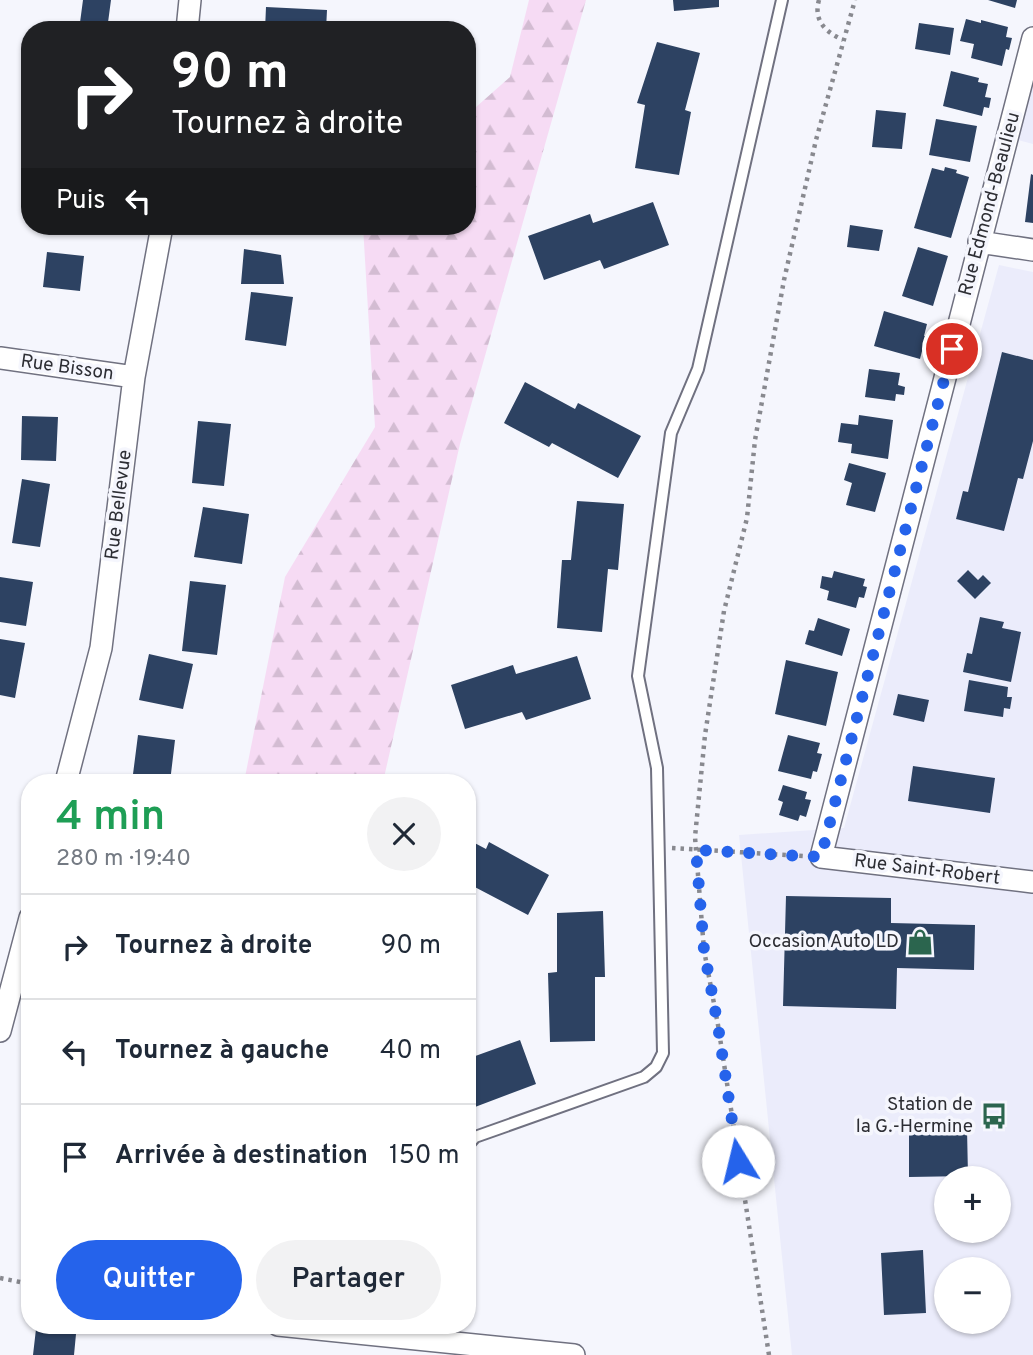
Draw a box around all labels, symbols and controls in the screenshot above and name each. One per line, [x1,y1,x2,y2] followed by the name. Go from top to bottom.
[171,44,289,106] text: 90 m
[56,49,147,140] icon: right
[171,105,403,145] text: Tournez à droite
[954,110,1026,298] street label: Rue Edmond-Beaulieu
[119,182,157,220] icon: left
[56,185,105,218] text: Puis
[922,319,982,379] pin
[933,330,971,368] icon: arrive
[19,350,115,386] street label: Rue Bisson
[100,449,138,561] street label: Rue Bellevue
[56,792,165,845] text: 4 min
[367,797,441,871] button: close
[56,845,191,874] text: 280 m · 19:40
[853,849,1001,891] street label: Rue Saint-Robert
[905,927,935,957] shop icon: Occasion Auto LD
[56,928,94,966] icon: right
[115,930,312,963] text: Tournez à droite
[381,930,441,963] text: 90 m
[749,930,899,954] place label: Occasion Auto LD
[56,1033,94,1071] icon: left
[115,1035,329,1068] text: Tournez à gauche
[380,1035,441,1068] text: 40 m
[856,1093,973,1139] place label: Station de la G.-Hermine
[979,1101,1009,1131] bus stop icon: Station de la G.-Hermine
[701,1124,775,1198] position arrow
[56,1138,94,1176] icon: arrive
[115,1140,368,1173] text: Arrivée à destination
[389,1140,460,1173] text: 150 m
[934,1166,1011,1334] map controls
[934,1166,1011,1243] button: +
[56,1240,242,1320] button: Quitter
[256,1240,441,1320] button: Partager
[934,1257,1011,1334] button: −

